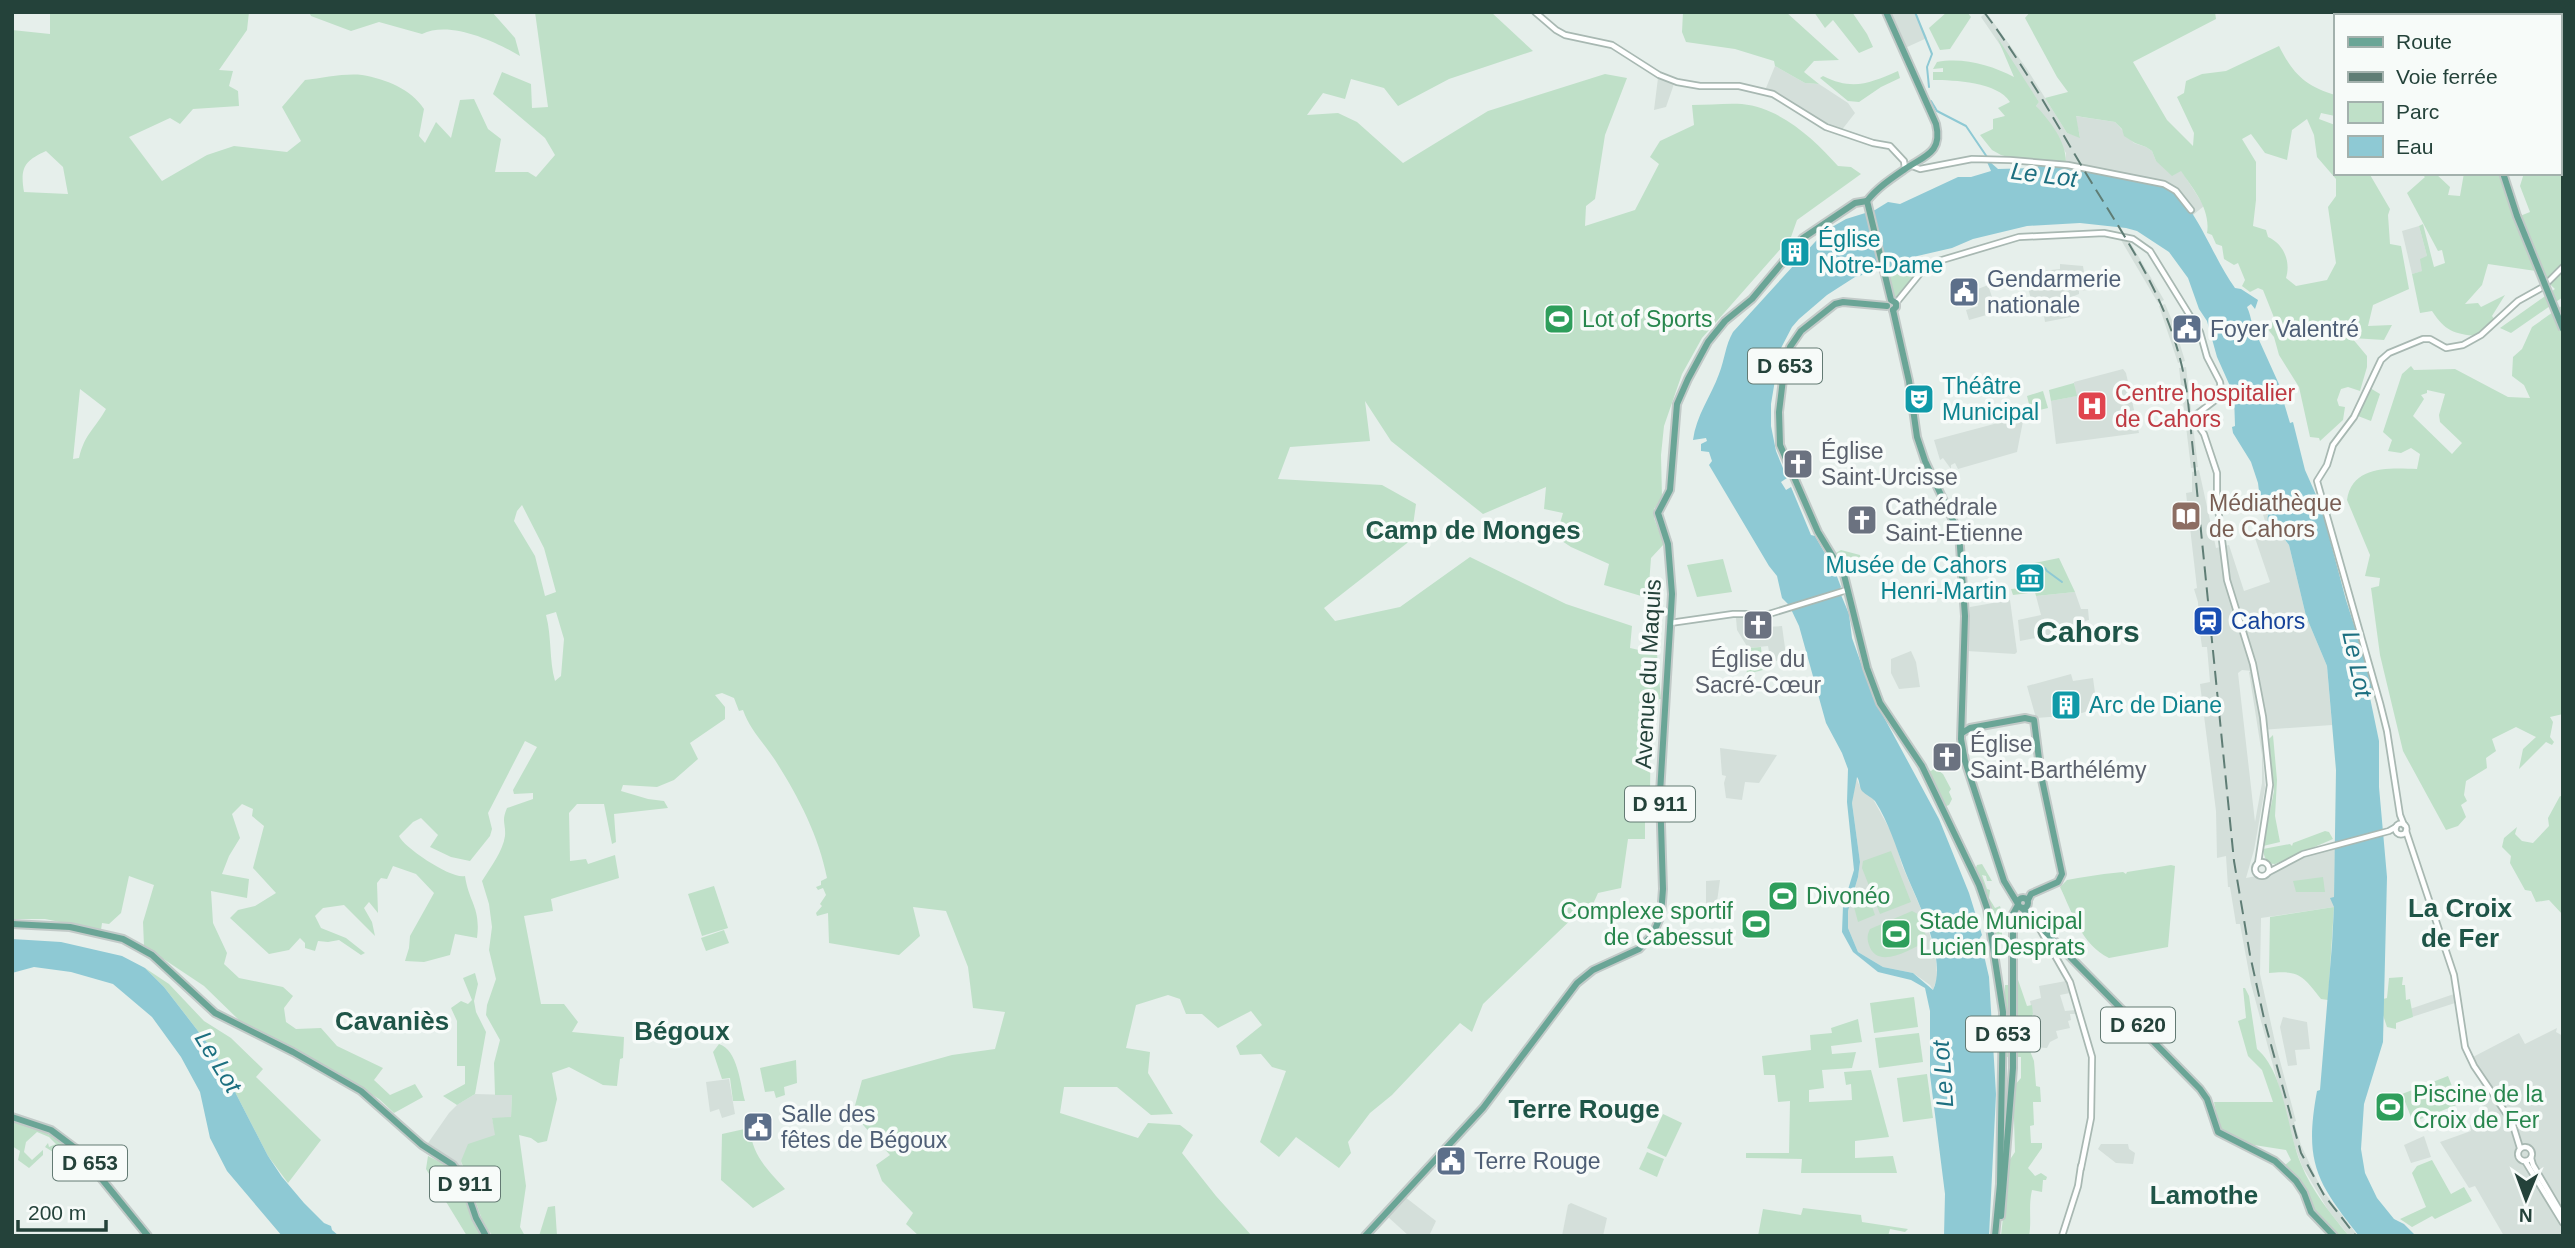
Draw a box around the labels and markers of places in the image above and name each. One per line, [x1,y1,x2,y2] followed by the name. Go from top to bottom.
[1818,226,1943,278] place label: Église Notre-Dame
[1778,235,1812,269] building icon: Église Notre-Dame
[1987,266,2121,318] place label: Gendarmerie nationale
[1947,275,1981,309] public building icon: Gendarmerie nationale
[1542,302,1576,336] sports icon: Lot of Sports
[1582,306,1712,332] place label: Lot of Sports
[2170,312,2204,346] public building icon: Foyer Valentré
[2210,316,2359,342] place label: Foyer Valentré
[1942,373,2039,425] place label: Théâtre Municipal
[2115,380,2296,432] place label: Centre hospitalier de Cahors
[1902,382,1936,416] theatre icon: Théâtre Municipal
[2075,389,2109,423] hospital icon: Centre hospitalier de Cahors
[1821,438,1958,490] place label: Église Saint-Urcisse
[1781,447,1815,481] church icon: Église Saint-Urcisse
[2209,490,2342,542] place label: Médiathèque de Cahors
[1885,494,2023,546] place label: Cathédrale Saint-Etienne
[2169,499,2203,533] library icon: Médiathèque de Cahors
[1845,503,1879,537] church icon: Cathédrale Saint-Etienne
[1825,552,2007,604] place label: Musée de Cahors Henri-Martin
[2013,561,2047,595] museum icon: Musée de Cahors Henri-Martin
[2191,604,2225,638] station icon: Cahors
[1741,608,1775,642] church icon: Église du Sacré-Cœur
[2231,608,2305,634] place label: Cahors
[1695,646,1822,698] place label: Église du Sacré-Cœur
[2049,688,2083,722] building icon: Arc de Diane
[2089,692,2222,718] place label: Arc de Diane
[1970,731,2147,783] place label: Église Saint-Barthélémy
[1930,740,1964,774] church icon: Église Saint-Barthélémy
[1766,879,1800,913] sports icon: Divonéo
[1806,883,1890,909] place label: Divonéo
[1560,898,1734,950] place label: Complexe sportif de Cabessut
[1739,907,1773,941] sports icon: Complexe sportif de Cabessut
[1919,908,2085,960] place label: Stade Municipal Lucien Desprats
[1879,917,1913,951] sports icon: Stade Municipal Lucien Desprats
[2413,1081,2544,1133] place label: Piscine de la Croix de Fer
[2373,1090,2407,1124] sports icon: Piscine de la Croix de Fer
[781,1101,948,1153] place label: Salle des fêtes de Bégoux
[741,1110,775,1144] public building icon: Salle des fêtes de Bégoux
[1434,1144,1468,1178] public building icon: Terre Rouge
[1474,1148,1601,1174] place label: Terre Rouge

